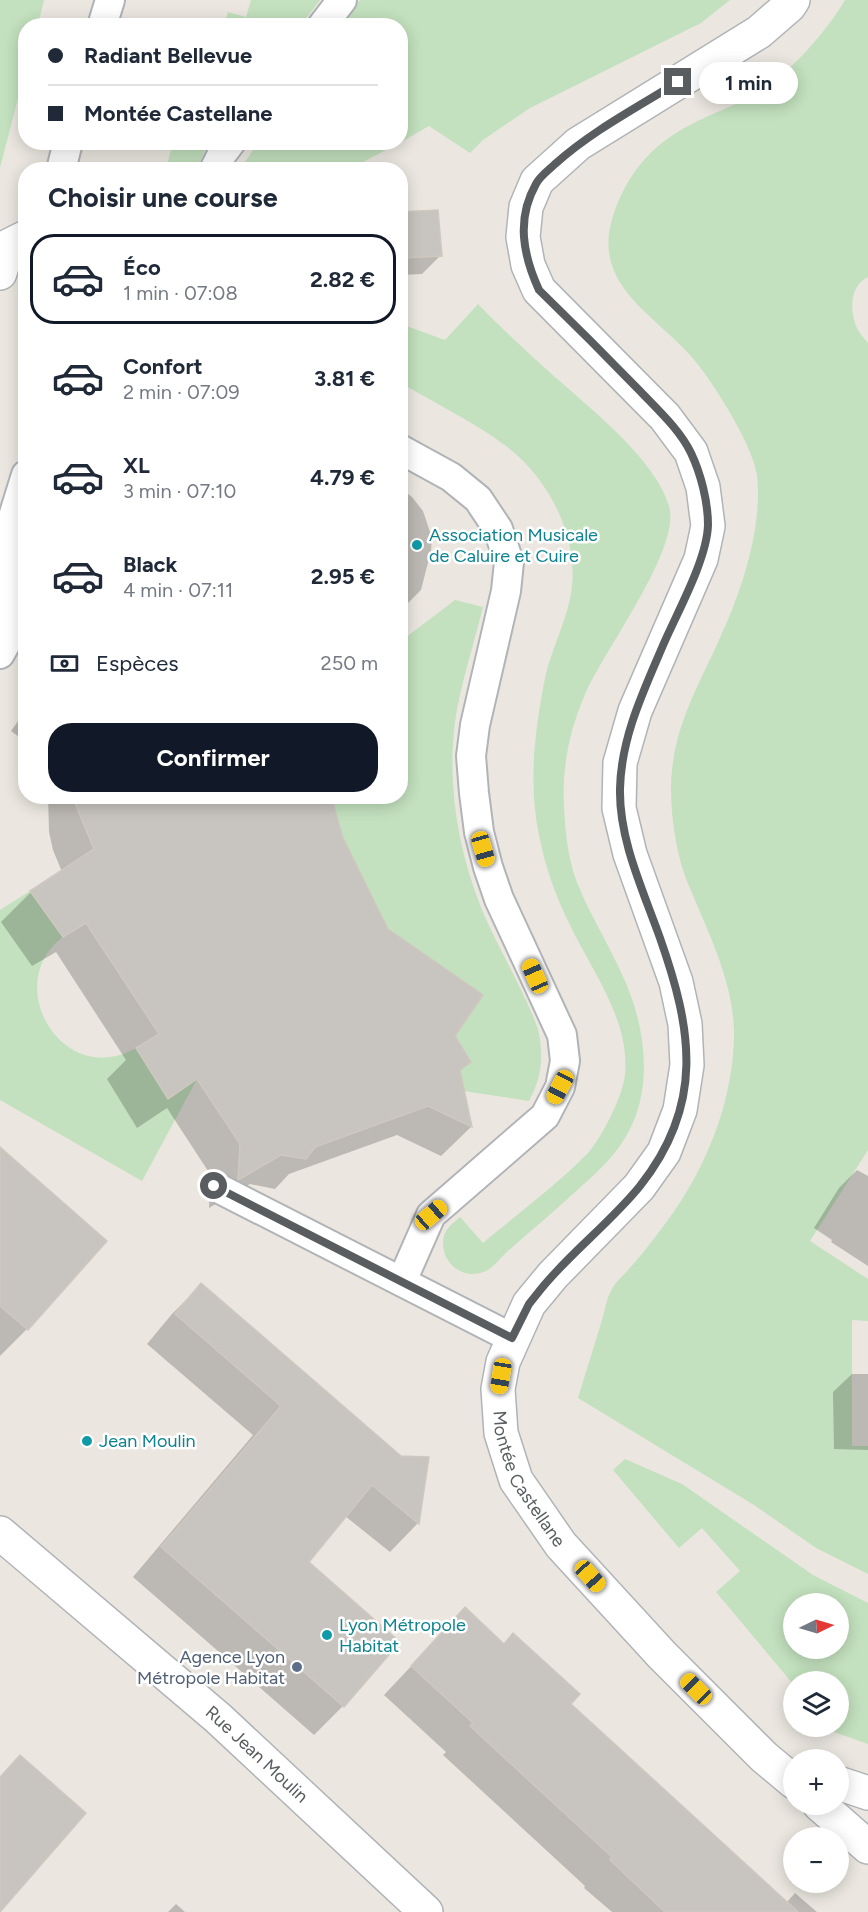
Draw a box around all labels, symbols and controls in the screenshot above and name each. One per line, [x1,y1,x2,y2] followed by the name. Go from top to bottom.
[84,42,252,69] text: Radiant Bellevue
[699,61,798,103] callout: 1 min
[664,68,691,95] route end
[725,71,772,95] text: 1 min
[84,100,272,127] text: Montée Castellane
[48,181,278,214] text: Choisir une course
[51,252,105,306] icon: car
[123,254,161,281] text: Éco
[310,266,375,293] text: 2.82 €
[123,281,238,305] text: 1 min · 07:08
[51,351,105,405] icon: car
[123,353,203,380] text: Confort
[314,365,375,392] text: 3.81 €
[123,380,240,404] text: 2 min · 07:09
[51,450,105,504] icon: car
[123,452,150,479] text: XL
[310,464,375,491] text: 4.79 €
[123,479,236,503] text: 3 min · 07:10
[429,524,598,567] place label: Association Musicale de Caluire et Cuire
[410,538,424,552] marker: Association Musicale de Caluire et Cuire
[51,549,105,603] icon: car
[123,551,177,578] text: Black
[311,563,375,590] text: 2.95 €
[123,578,233,602] text: 4 min · 07:11
[48,647,81,680] icon: cash
[96,650,178,677] text: Espèces
[321,651,378,675] text: 250 m
[48,723,378,792] button: Confirmer
[469,829,497,869] car
[519,956,551,996] car
[544,1067,576,1107] car
[200,1172,227,1199] route start
[412,1196,450,1234] car
[489,1357,513,1395] car
[488,1410,570,1551] street label: Montée Castellane
[99,1430,196,1452] place label: Jean Moulin
[80,1434,94,1448] marker: Jean Moulin
[571,1557,609,1595] car
[783,1593,849,1659] north arrow
[783,1593,849,1893] map controls
[339,1614,466,1657] place label: Lyon Métropole Habitat
[320,1628,334,1642] marker: Lyon Métropole Habitat
[137,1646,285,1689] place label: Agence Lyon Métropole Habitat
[290,1660,304,1674] marker: Agence Lyon Métropole Habitat
[677,1670,715,1708] car
[783,1671,849,1737] button: layers
[201,1701,313,1807] street label: Rue Jean Moulin
[783,1749,849,1815] button: +
[783,1827,849,1893] button: −

